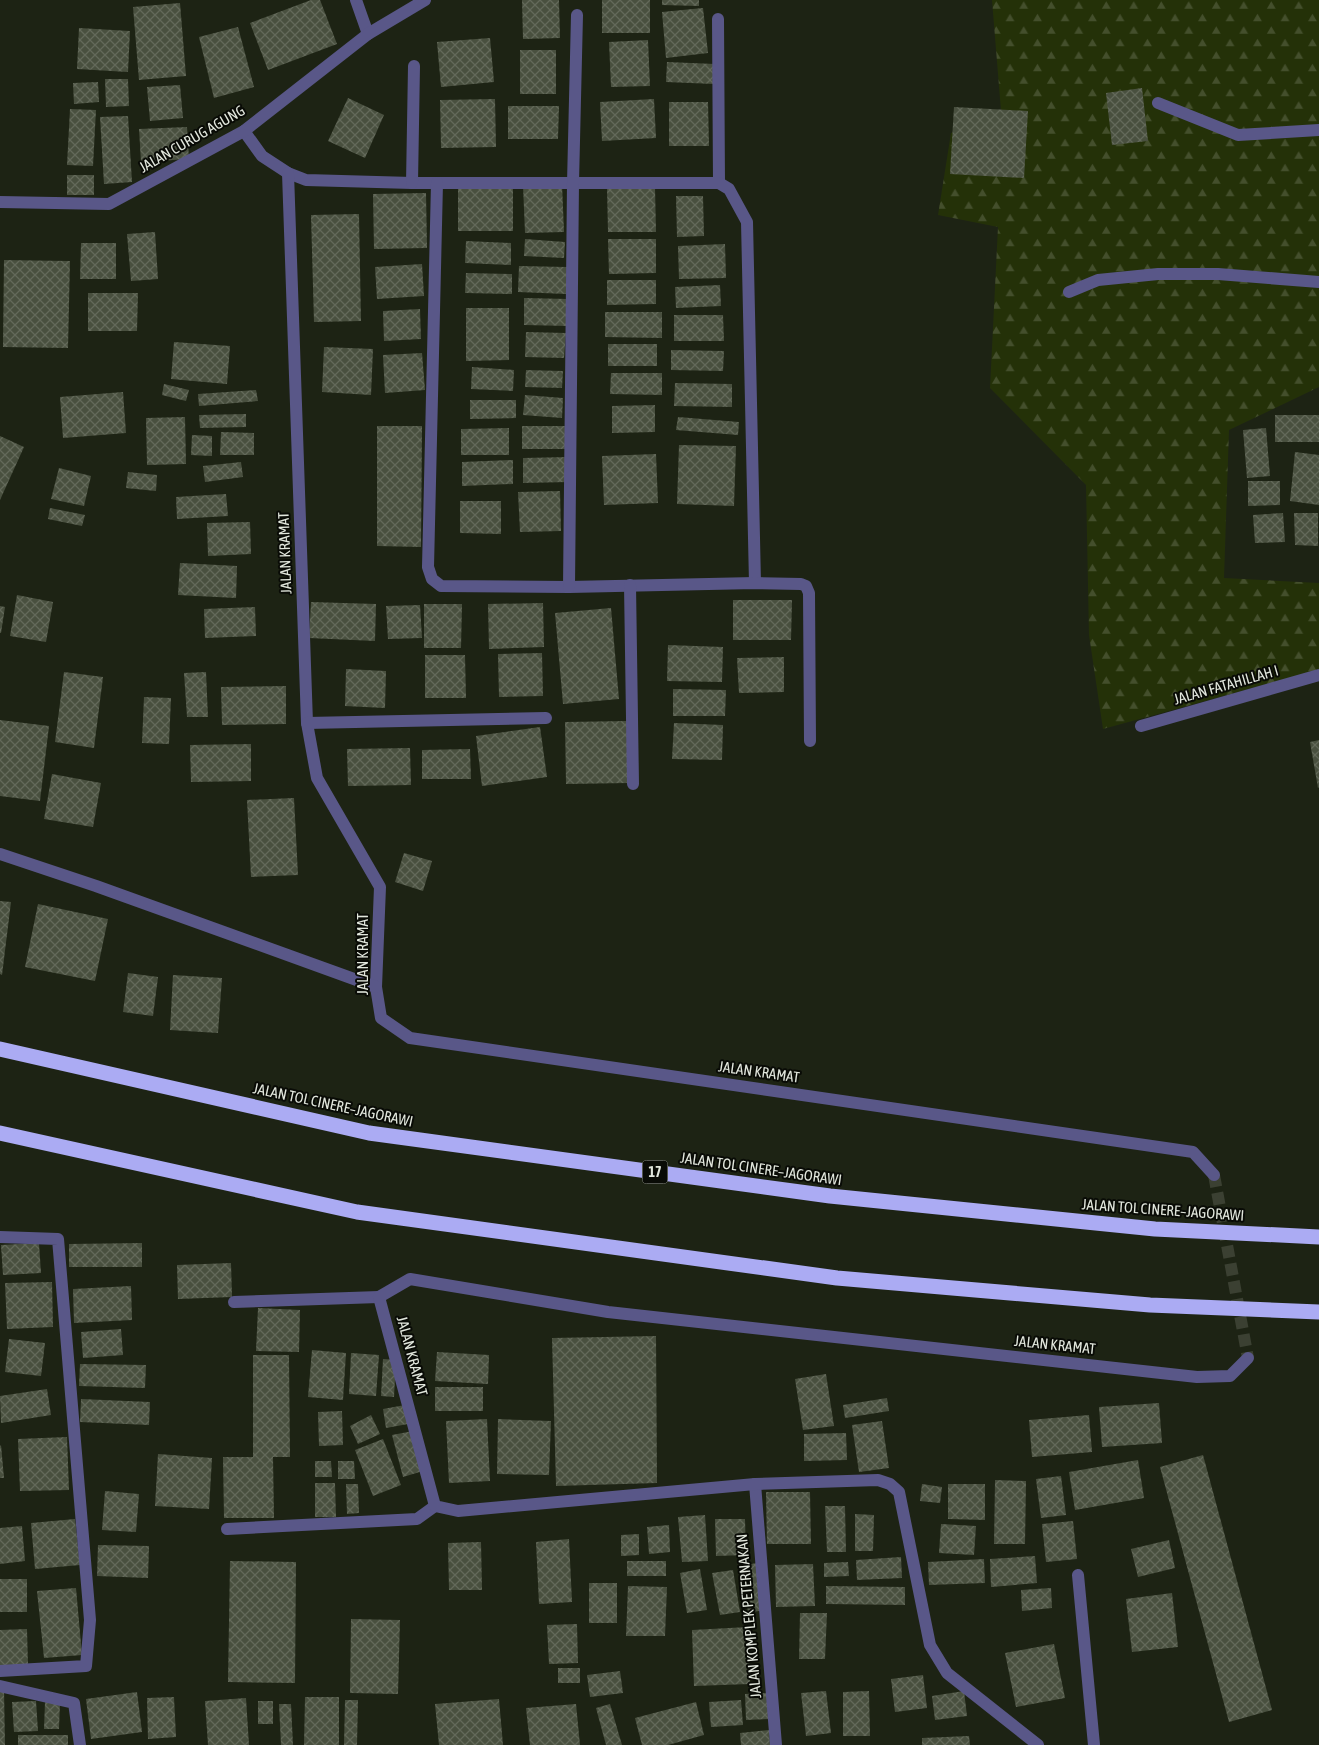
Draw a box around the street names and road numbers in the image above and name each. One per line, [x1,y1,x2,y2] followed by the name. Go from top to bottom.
[136,101,248,176] street label: JALAN CURUG AGUNG
[275,511,294,594] street label: JALAN KRAMAT
[1172,661,1280,708] street label: JALAN FATAHILLAH I
[354,913,371,995] street label: JALAN KRAMAT
[717,1057,801,1086] street label: JALAN KRAMAT
[252,1079,415,1130] street label: JALAN TOL CINERE–JAGORAWI
[679,1149,843,1188] street label: JALAN TOL CINERE–JAGORAWI
[642,1160,668,1184] road number: 17
[1081,1195,1245,1224] street label: JALAN TOL CINERE–JAGORAWI
[394,1314,431,1398] street label: JALAN KRAMAT
[1013,1332,1097,1357] street label: JALAN KRAMAT
[733,1533,764,1699] street label: JALAN KOMPLEK PETERNAKAN

